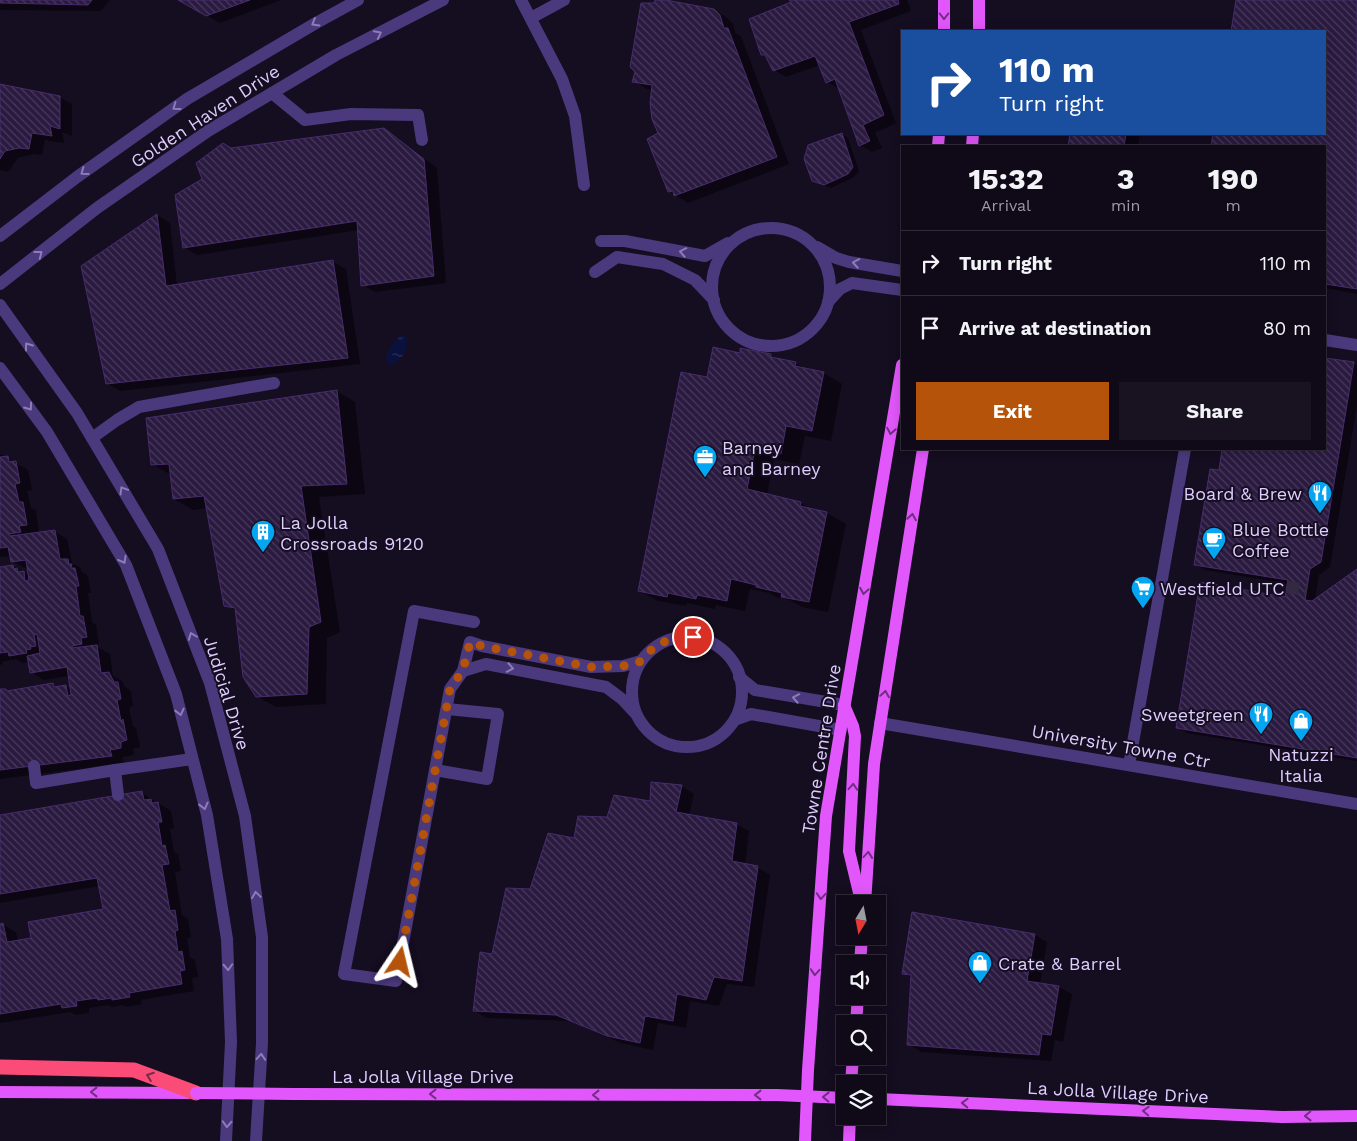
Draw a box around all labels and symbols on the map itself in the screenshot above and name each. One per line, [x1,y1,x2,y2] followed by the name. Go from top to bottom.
[939,12,949,20] one-way arrow
[311,17,320,27] one-way arrow
[373,30,382,40] one-way arrow
[127,60,283,172] street label: Golden Haven Drive
[172,101,182,110] one-way arrow
[80,166,90,175] one-way arrow
[678,248,687,258] one-way arrow
[33,252,42,260] one-way arrow
[851,258,860,268] one-way arrow
[25,342,34,352] one-way arrow
[23,401,32,411] one-way arrow
[887,426,897,435] one-way arrow
[722,437,821,479] place label: Barney and Barney
[692,444,718,478] office icon: Barney and Barney
[1307,480,1333,514] restaurant icon: Board & Brew
[1183,483,1302,504] place label: Board & Brew
[119,487,129,496] one-way arrow
[280,512,424,554] place label: La Jolla Crossroads 9120
[906,512,917,520] one-way arrow
[250,519,276,553] building icon: La Jolla Crossroads 9120
[1232,519,1329,561] place label: Blue Bottle Coffee
[1201,526,1227,560] cafe icon: Blue Bottle Coffee
[117,555,127,564] one-way arrow
[1130,575,1156,609] supermarket icon: Westfield UTC
[1160,578,1285,599] place label: Westfield UTC
[859,586,869,595] one-way arrow
[672,616,714,658] pin
[188,633,198,641] one-way arrow
[200,633,254,753] street label: Judicial Drive
[506,663,515,673] one-way arrow
[797,663,845,835] street label: Towne Centre Drive
[879,689,889,698] one-way arrow
[792,693,800,703] one-way arrow
[1248,701,1274,735] restaurant icon: Sweetgreen
[1141,704,1244,725] place label: Sweetgreen
[175,708,185,716] one-way arrow
[1288,708,1314,742] shop icon: Natuzzi Italia
[1030,720,1212,772] street label: University Towne Ctr
[1268,744,1334,786] place label: Natuzzi Italia
[848,782,859,790] one-way arrow
[199,802,209,810] one-way arrow
[863,851,874,859] one-way arrow
[251,891,262,899] one-way arrow
[815,893,826,901] one-way arrow
[836,895,886,945] north arrow
[373,935,425,987] position arrow
[967,950,993,984] shop icon: Crate & Barrel
[998,953,1121,974] place label: Crate & Barrel
[222,963,233,971] one-way arrow
[810,968,821,976] one-way arrow
[255,1053,266,1061] one-way arrow
[332,1066,514,1087] street label: La Jolla Village Drive
[146,1072,155,1082] one-way arrow
[1027,1077,1209,1107] street label: La Jolla Village Drive
[90,1087,98,1097] one-way arrow
[429,1089,436,1099] one-way arrow
[591,1090,599,1100] one-way arrow
[754,1090,762,1100] one-way arrow
[822,1092,830,1103] one-way arrow
[960,1097,968,1108] one-way arrow
[1142,1105,1150,1116] one-way arrow
[1304,1111,1312,1121] one-way arrow
[221,1121,232,1129] one-way arrow

